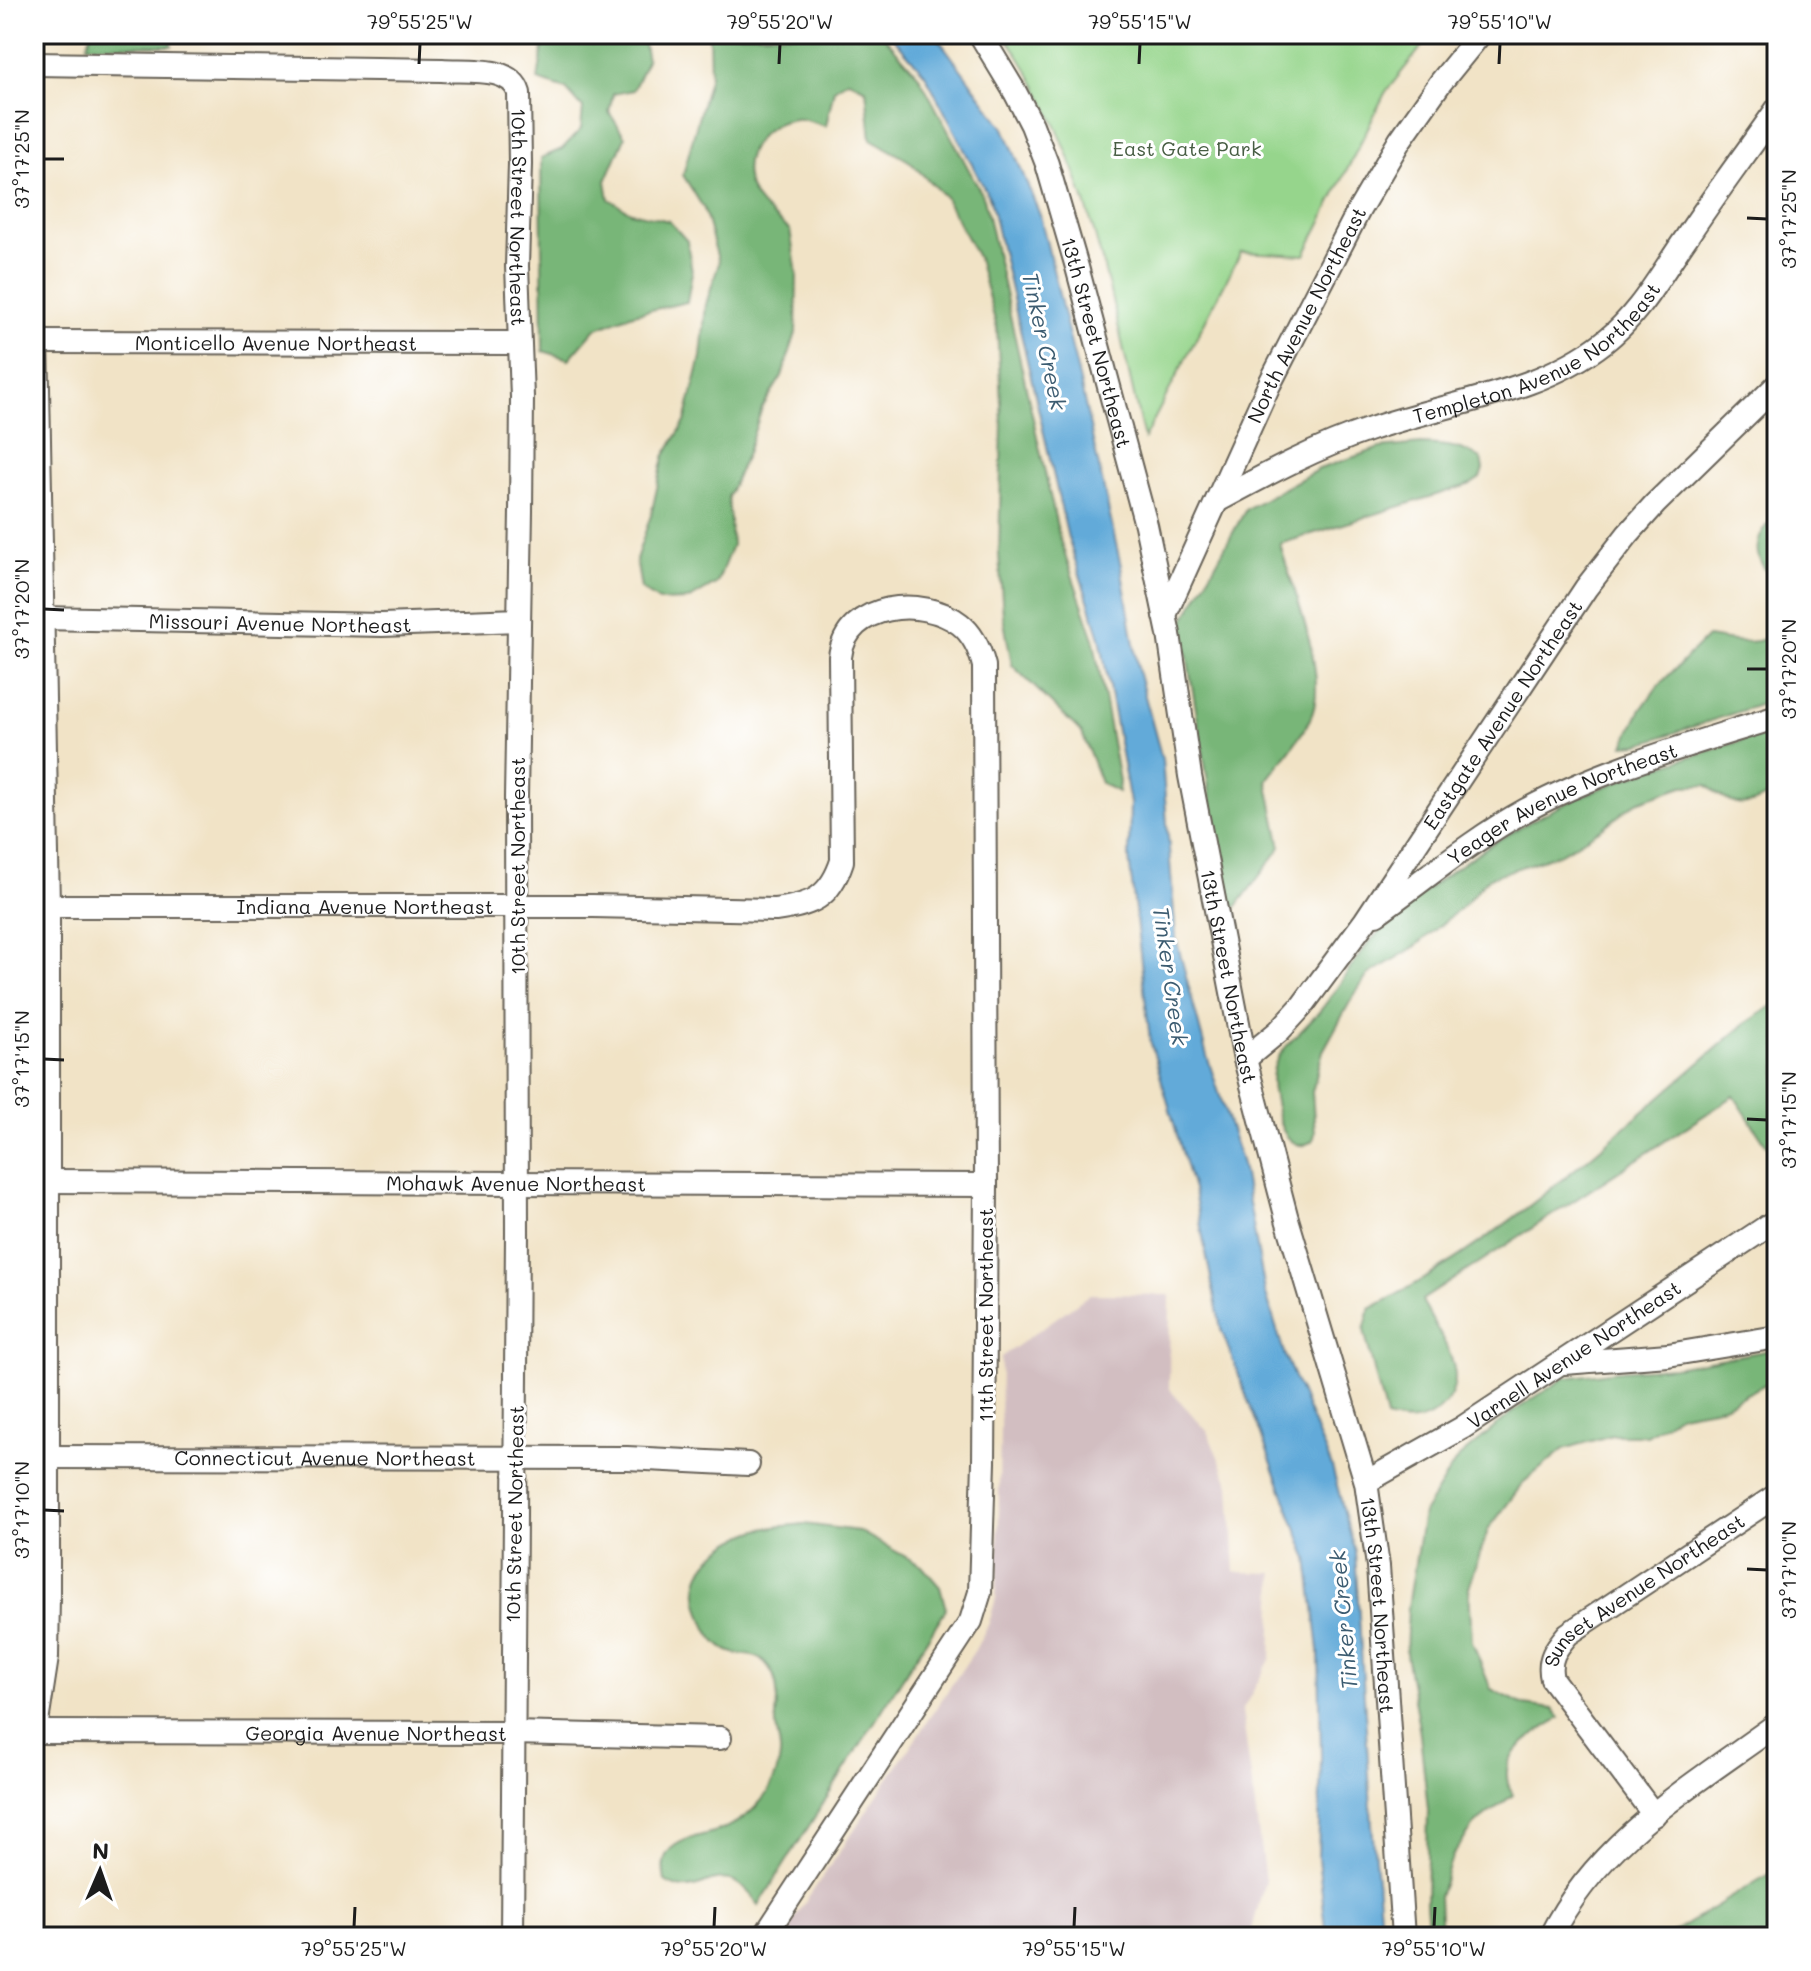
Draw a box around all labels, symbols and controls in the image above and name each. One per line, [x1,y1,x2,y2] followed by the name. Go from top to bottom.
[367,8,473,34] text: 79°55'25"W
[727,8,833,34] text: 79°55'20"W
[1088,8,1192,34] text: 79°55'15"W
[1448,8,1552,34] text: 79°55'10"W
[504,108,533,327] street label: 10th Street Northeast
[8,109,34,209] text: 37°17'25"N
[1112,135,1262,161] park label: East Gate Park
[1775,169,1801,269] text: 37°17'25"N
[1241,202,1372,427] street label: North Avenue Northeast
[1056,234,1138,451] street label: 13th Street Northeast
[1016,269,1074,414] water label: Tinker Creek
[1410,277,1666,429] street label: Templeton Avenue Northeast
[135,329,417,356] street label: Monticello Avenue Northeast
[8,559,34,659] text: 37°17'20"N
[1417,595,1588,834] street label: Eastgate Avenue Northeast
[148,607,412,638] street label: Missouri Avenue Northeast
[1775,619,1801,719] text: 37°17'20"N
[1441,736,1680,871] street label: Yeager Avenue Northeast
[504,757,530,975] street label: 10th Street Northeast
[1195,867,1264,1086] street label: 13th Street Northeast
[237,893,493,919] street label: Indiana Avenue Northeast
[1147,905,1195,1049] water label: Tinker Creek
[8,1010,34,1108] text: 37°17'15"N
[1775,1071,1801,1169] text: 37°17'15"N
[386,1169,646,1197] street label: Mohawk Avenue Northeast
[972,1208,998,1422] street label: 11th Street Northeast
[1462,1274,1686,1434] street label: Varnell Avenue Northeast
[499,1405,529,1623] street label: 10th Street Northeast
[174,1444,476,1471] street label: Connecticut Avenue Northeast
[8,1461,34,1559] text: 37°17'10"N
[1355,1495,1401,1714] street label: 13th Street Northeast
[1538,1507,1749,1669] street label: Sunset Avenue Northeast
[1775,1521,1801,1619] text: 37°17'10"N
[1322,1548,1364,1691] water label: Tinker Creek
[245,1719,507,1746] street label: Georgia Avenue Northeast
[60,1831,140,1911] north arrow
[92,1836,110,1865] text: N
[301,1935,407,1961] text: 79°55'25"W
[661,1935,767,1961] text: 79°55'20"W
[1022,1935,1126,1961] text: 79°55'15"W
[1382,1935,1486,1961] text: 79°55'10"W

